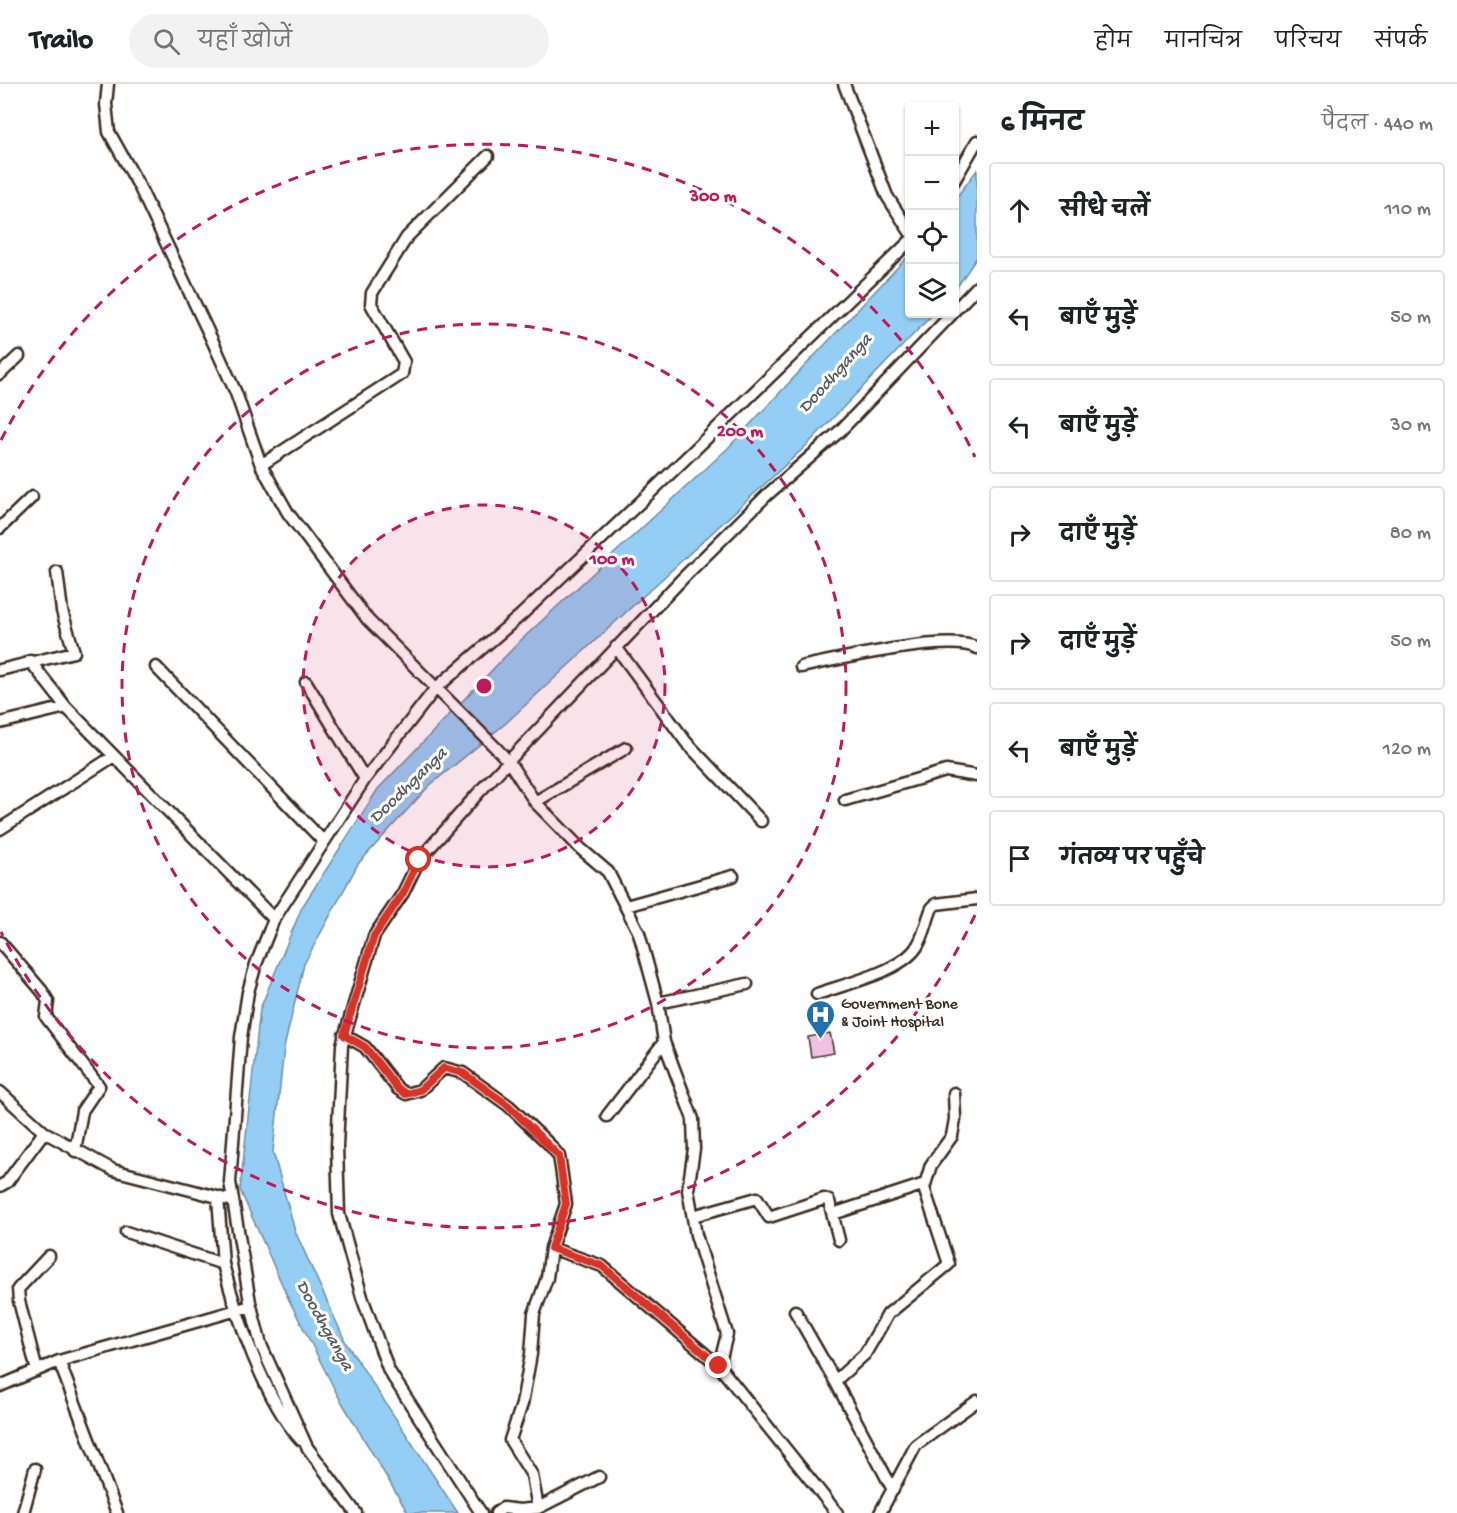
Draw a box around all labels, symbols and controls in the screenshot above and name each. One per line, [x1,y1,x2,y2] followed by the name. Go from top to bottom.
[129,14,549,68] search box
[30,25,93,58] text: Trailo
[150,25,183,58] icon: search
[198,30,292,56] text: यहाँ खोजें
[1095,31,1132,56] text: होम
[1165,31,1242,56] text: मानचित्र
[1275,31,1341,56] text: परिचय
[1374,31,1427,56] text: संपर्क
[905,102,959,318] map controls
[905,102,959,156] button: +
[1001,110,1083,141] text: 6 मिनट
[1322,114,1433,137] text: पैदल · 440 m
[905,156,959,210] button: −
[689,187,737,208] text: 300 m
[1003,194,1036,227] icon: ahead
[1060,199,1150,225] text: सीधे चलें
[1385,199,1431,222] text: 110 m
[905,210,959,264] button: locate
[905,264,959,318] button: layers
[1003,302,1036,335] icon: left
[1060,307,1137,333] text: बाएँ मुड़ें
[1390,307,1431,330] text: 50 m
[795,329,878,418] water label: Doodhganga
[1003,410,1036,443] icon: left
[1060,415,1137,441] text: बाएँ मुड़ें
[1390,415,1431,438] text: 30 m
[717,422,763,443] text: 200 m
[1003,518,1036,551] icon: right
[1060,523,1136,549] text: दाएँ मुड़ें
[1390,523,1431,546] text: 80 m
[589,550,635,571] text: 100 m
[1003,626,1036,659] icon: right
[1060,631,1136,657] text: दाएँ मुड़ें
[1390,631,1431,654] text: 50 m
[474,676,494,696] centre of rings
[1003,734,1036,767] icon: left
[1060,739,1137,765] text: बाएँ मुड़ें
[1383,739,1431,762] text: 120 m
[366,743,453,828] water label: Doodhganga
[1003,842,1036,875] icon: arrive
[405,846,431,872] route start
[1060,847,1204,873] text: गंतव्य पर पहुँचे
[841,996,959,1033] place label: Government Bone & Joint Hospital
[804,998,836,1040] hospital icon: Government Bone & Joint Hospital
[291,1277,358,1376] water label: Doodhganga
[705,1352,731,1378] route end

